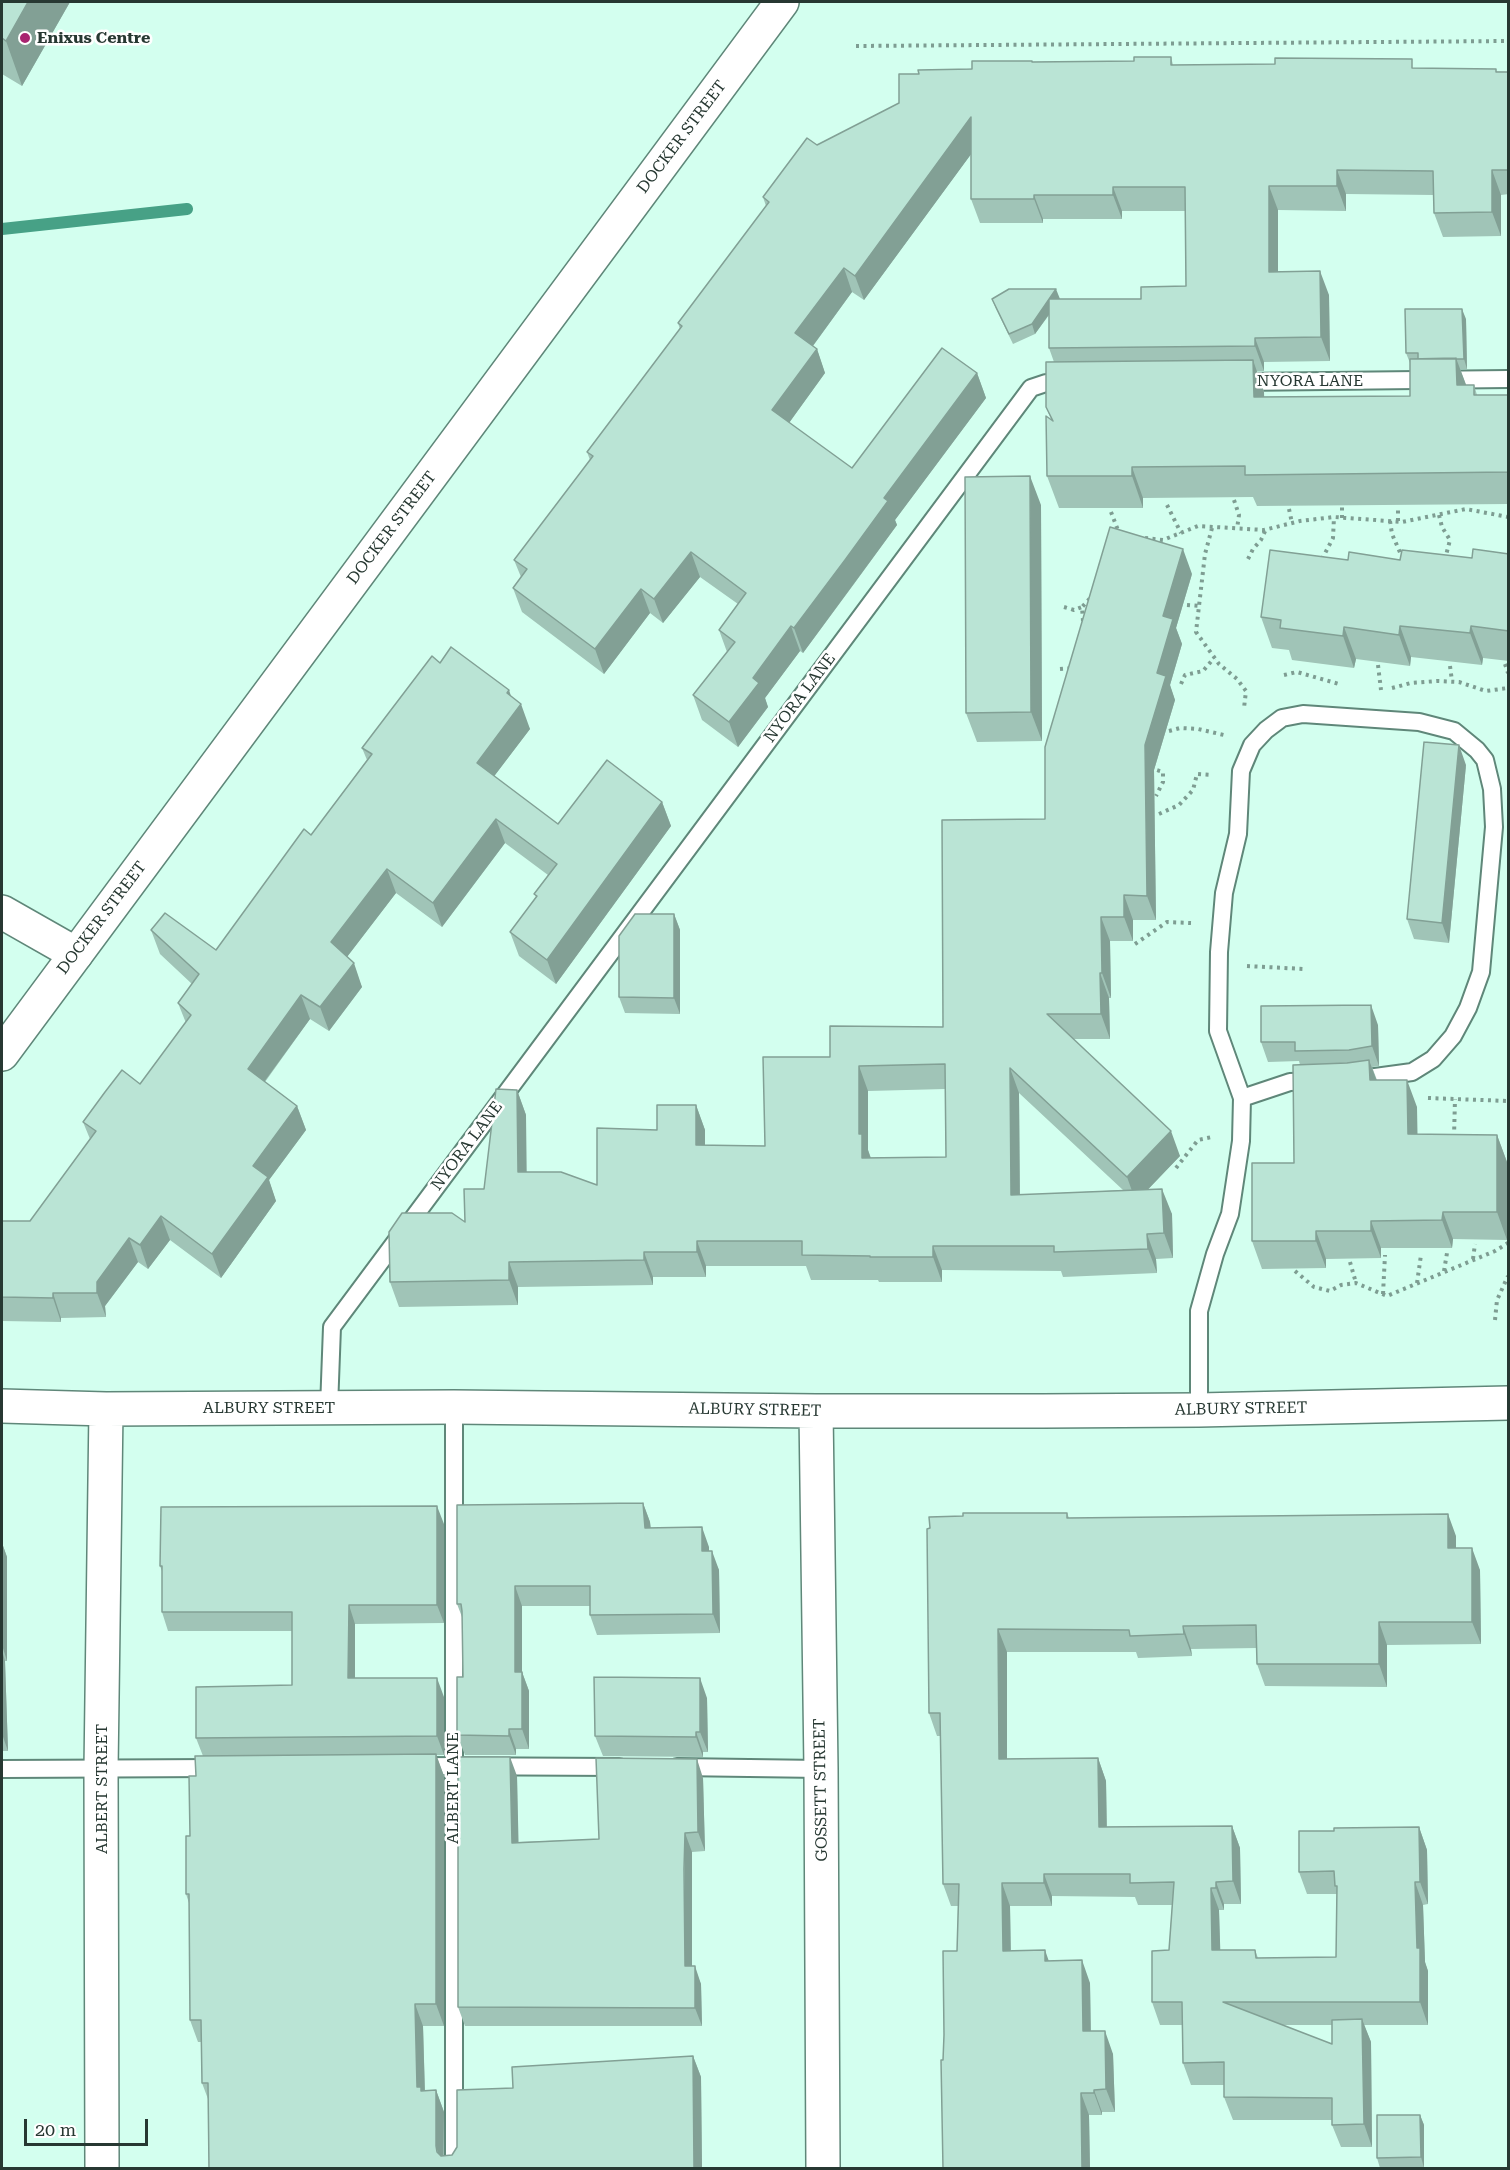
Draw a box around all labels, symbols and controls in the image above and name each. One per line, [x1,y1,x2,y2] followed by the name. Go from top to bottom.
[37,28,150,48] place label: Enixus Centre
[18,31,32,45] marker: Enixus Centre
[633,77,731,197] street label: DOCKER STREET
[1257,371,1363,391] street label: NYORA LANE
[343,468,441,588] street label: DOCKER STREET
[760,650,840,746] street label: NYORA LANE
[53,858,151,978] street label: DOCKER STREET
[427,1098,507,1194] street label: NYORA LANE
[203,1398,335,1418] street label: ALBURY STREET
[1175,1398,1307,1420] street label: ALBURY STREET
[689,1399,821,1421] street label: ALBURY STREET
[810,1718,832,1862] street label: GOSSETT STREET
[92,1724,112,1854] street label: ALBERT STREET
[443,1732,463,1844] street label: ALBERT LANE
[27,2107,152,2145] scale bar
[35,2119,76,2140] text: 20 m

